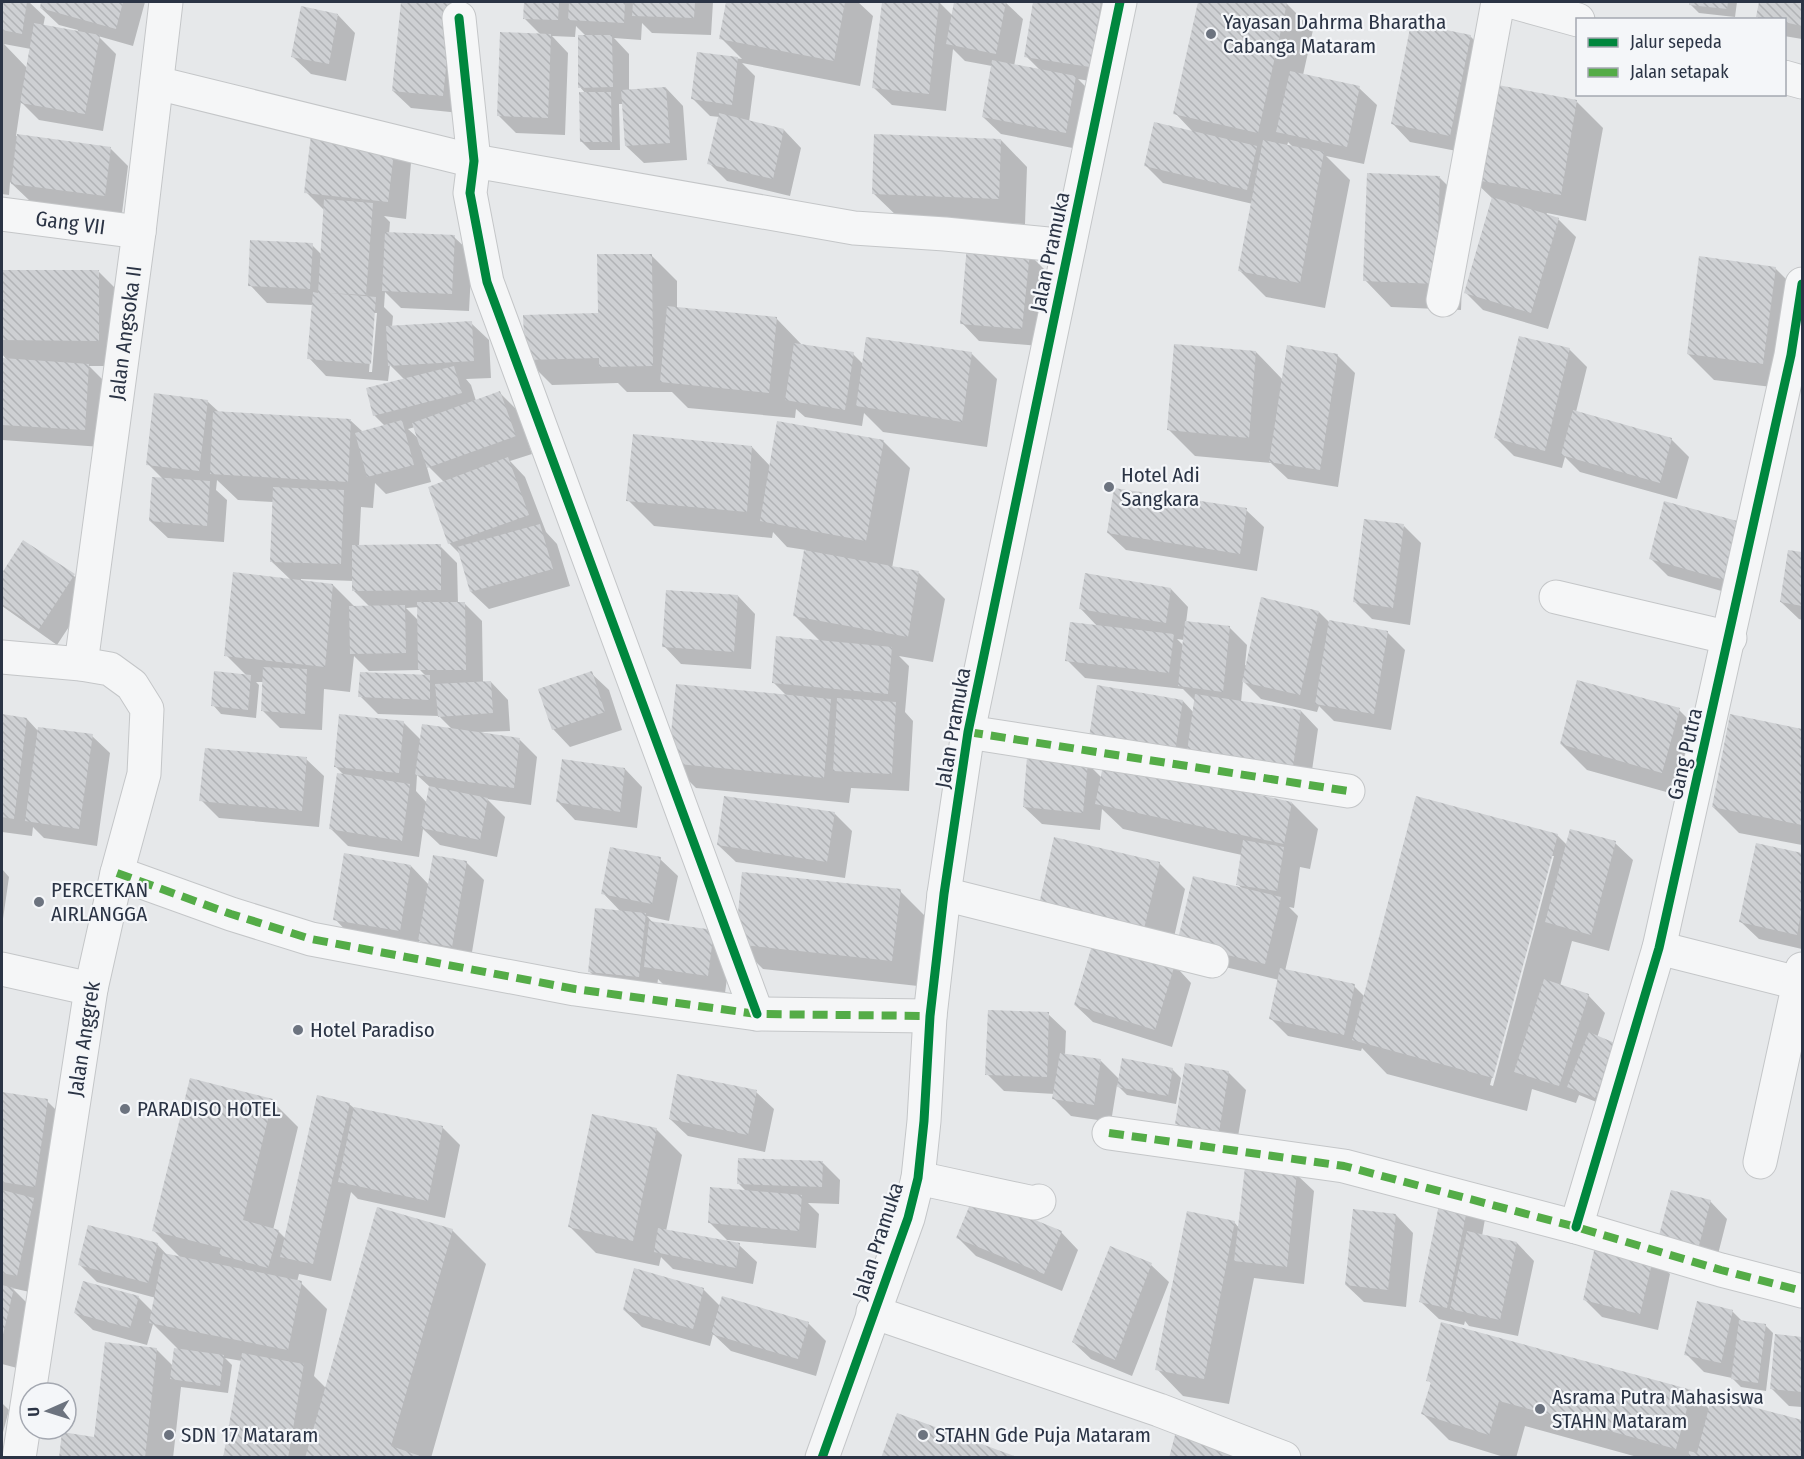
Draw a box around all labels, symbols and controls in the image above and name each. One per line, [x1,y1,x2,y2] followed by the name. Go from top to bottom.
[1223,9,1446,59] place label: Yayasan Dahrma Bharatha Cabanga Mataram
[1576,18,1786,96] legend
[1204,27,1218,41] marker: Yayasan Dahrma Bharatha Cabanga Mataram
[1630,31,1722,53] text: Jalur sepeda
[1630,61,1729,83] text: Jalan setapak
[1025,190,1075,314] street label: Jalan Pramuka
[34,206,107,240] street label: Gang VII
[104,264,147,402] street label: Jalan Angsoka II
[1121,462,1200,512] place label: Hotel Adi Sangkara
[1102,480,1116,494] marker: Hotel Adi Sangkara
[930,666,976,790] street label: Jalan Pramuka
[1662,706,1708,802] street label: Gang Putra
[51,877,148,927] place label: PERCETKAN AIRLANGGA
[32,895,46,909] marker: PERCETKAN AIRLANGGA
[62,979,106,1098] street label: Jalan Anggrek
[310,1017,435,1043] place label: Hotel Paradiso
[291,1023,305,1037] marker: Hotel Paradiso
[137,1096,281,1122] place label: PARADISO HOTEL
[118,1102,132,1116] marker: PARADISO HOTEL
[847,1179,909,1303] street label: Jalan Pramuka
[18,1381,78,1441] north arrow
[1552,1384,1764,1434] place label: Asrama Putra Mahasiswa STAHN Mataram
[1533,1402,1547,1416] marker: Asrama Putra Mahasiswa STAHN Mataram
[24,1407,43,1417] text: U
[181,1422,318,1448] place label: SDN 17 Mataram
[935,1422,1151,1448] place label: STAHN Gde Puja Mataram
[162,1428,176,1442] marker: SDN 17 Mataram
[916,1428,930,1442] marker: STAHN Gde Puja Mataram

